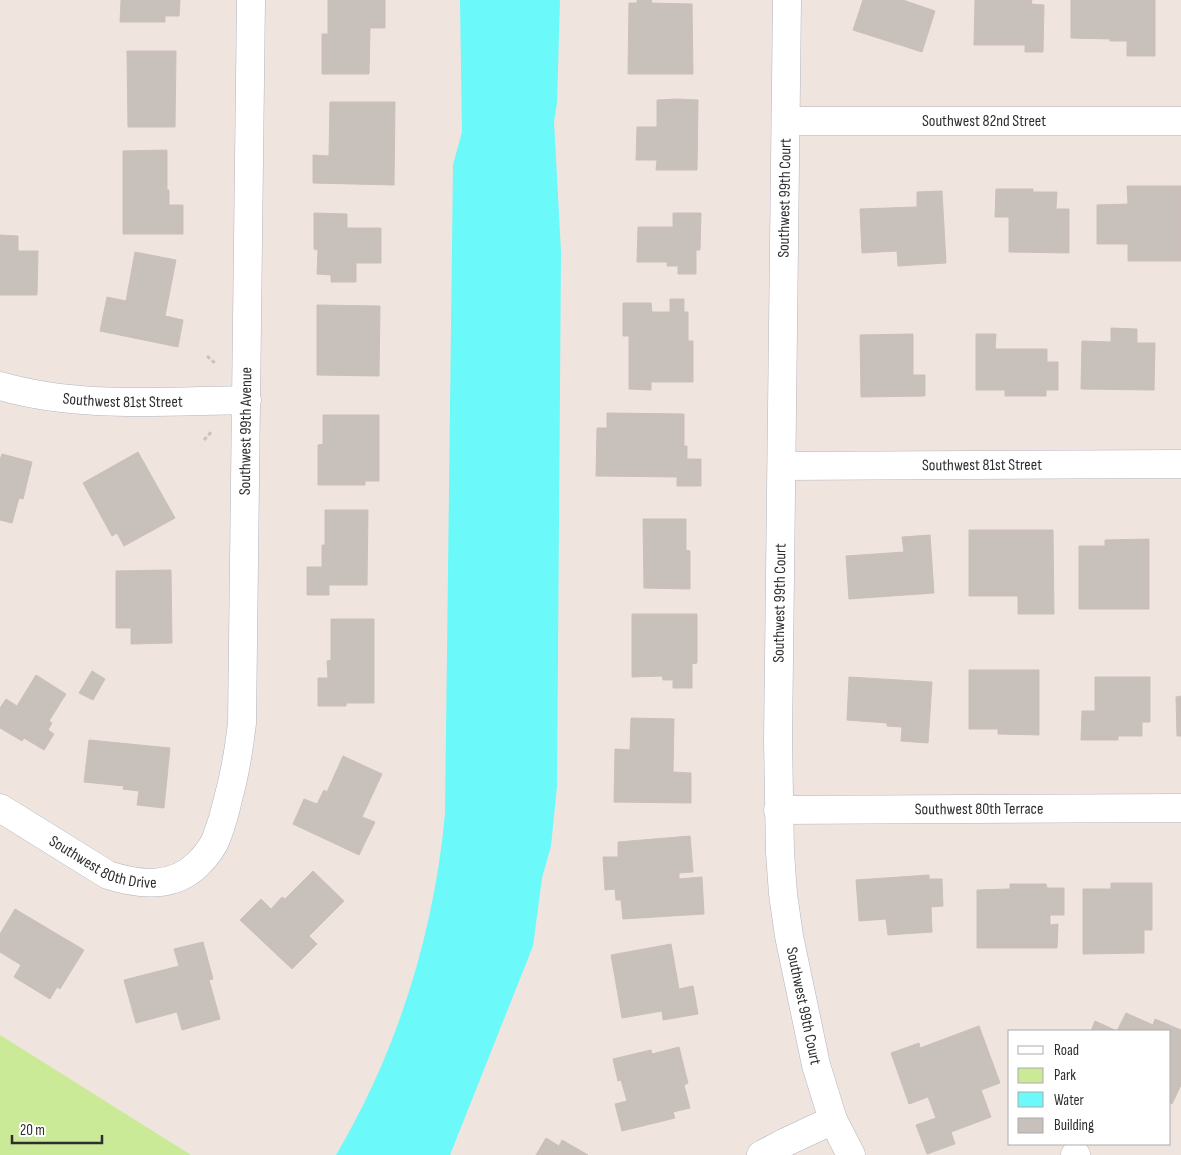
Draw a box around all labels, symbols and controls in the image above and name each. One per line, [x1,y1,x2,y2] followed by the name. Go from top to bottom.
[922,112,1046,131] street label: Southwest 82nd Street
[774,138,796,258] street label: Southwest 99th Court
[235,367,256,495] street label: Southwest 99th Avenue
[62,389,183,412] street label: Southwest 81st Street
[922,455,1042,475] street label: Southwest 81st Street
[769,543,791,663] street label: Southwest 99th Court
[915,799,1043,819] street label: Southwest 80th Terrace
[46,831,157,892] street label: Southwest 80th Drive
[782,945,825,1067] street label: Southwest 99th Court
[1008,1030,1171,1145] legend
[1054,1041,1079,1060] text: Road
[1054,1066,1076,1085] text: Park
[1054,1091,1085,1110] text: Water
[12,1112,102,1144] scale bar
[1054,1116,1094,1135] text: Building
[20,1121,45,1140] text: 20 m

